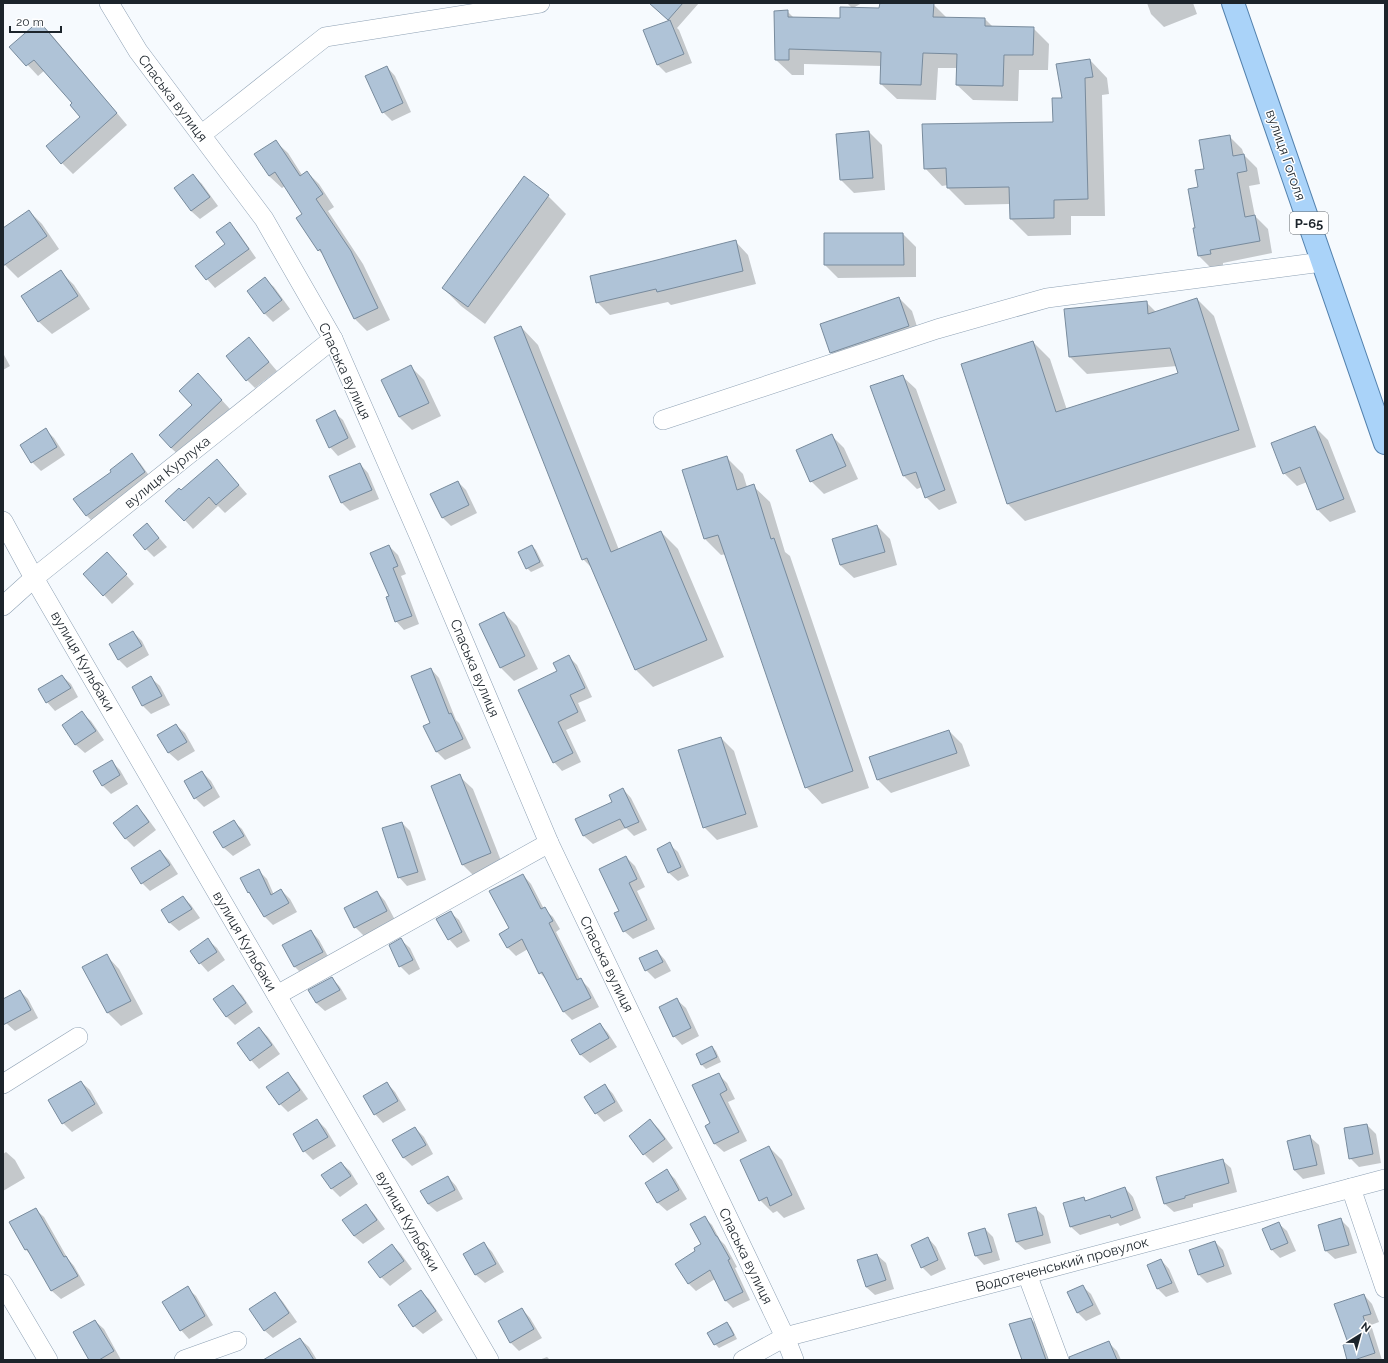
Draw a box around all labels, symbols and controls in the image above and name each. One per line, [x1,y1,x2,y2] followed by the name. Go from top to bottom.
[10,8,61,34] scale bar
[16,15,44,29] text: 20 m
[135,51,211,145] street label: Спаська вулиця
[1263,107,1309,203] street label: вулиця Гоголя
[1290,212,1328,234] road number: Р-65
[316,320,374,422] street label: Спаська вулиця
[121,433,213,511] street label: вулиця Курлука
[48,608,118,714] street label: вулиця Кульбаки
[447,617,503,719] street label: Спаська вулиця
[210,888,280,994] street label: вулиця Кульбаки
[577,913,637,1015] street label: Спаська вулиця
[373,1168,443,1274] street label: вулиця Кульбаки
[716,1205,776,1307] street label: Спаська вулиця
[974,1233,1150,1295] street label: Водотеченський провулок
[1340,1315,1380,1355] north arrow
[1358,1320,1373,1335] text: N

